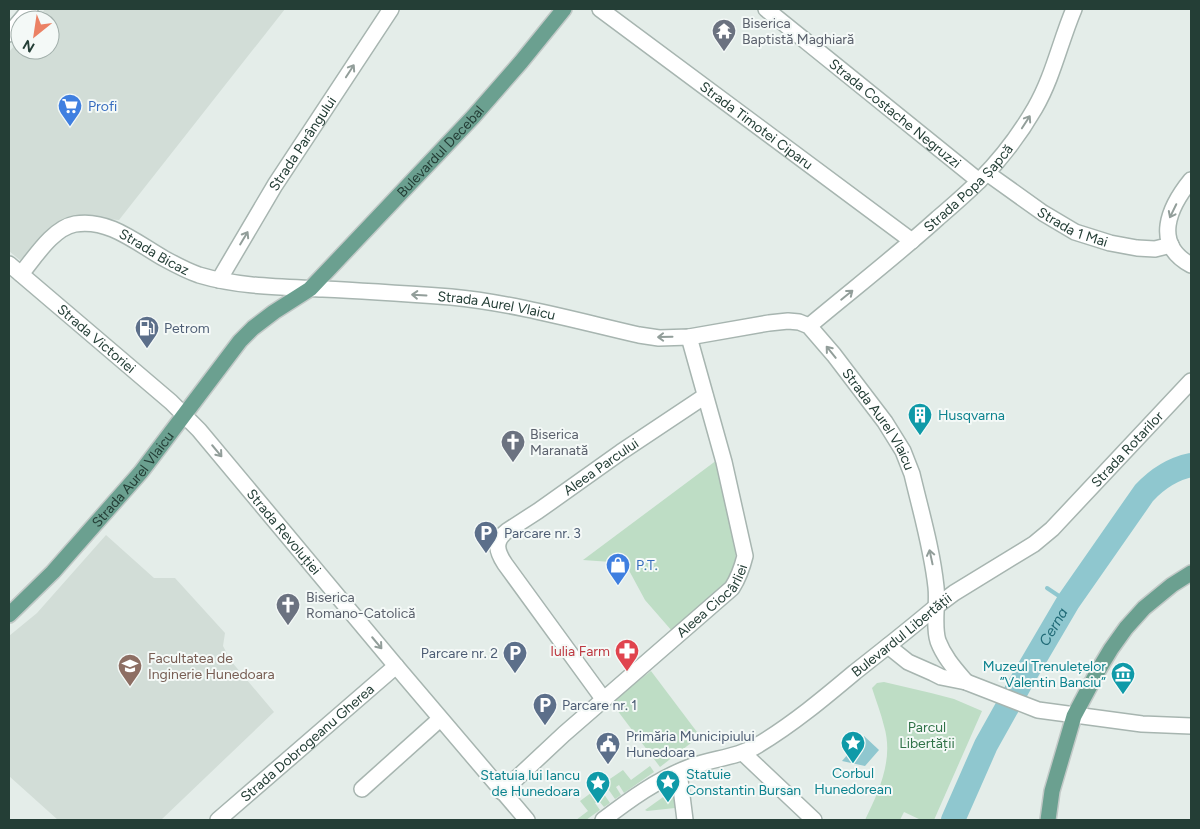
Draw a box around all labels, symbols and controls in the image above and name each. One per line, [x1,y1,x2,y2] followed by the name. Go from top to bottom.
[10,10,60,60] north arrow
[742,15,854,48] place label: Biserica Baptistă Maghiară
[711,18,737,52] temple icon: Biserica Baptistă Maghiară
[20,36,38,56] text: N
[825,55,964,172] street label: Strada Costache Negruzzi
[345,65,355,79] one-way arrow
[696,78,816,173] street label: Strada Timotei Ciparu
[57,93,83,127] supermarket icon: Profi
[266,93,340,194] street label: Strada Parângului
[88,98,117,115] place label: Profi
[393,102,488,201] street label: Bulevardul Decebal
[1021,115,1031,129] one-way arrow
[920,141,1017,236] street label: Strada Popa Șapcă
[1168,203,1177,218] one-way arrow
[1034,204,1110,251] street label: Strada 1 Mai
[116,225,192,279] street label: Strada Bicaz
[239,231,249,245] one-way arrow
[437,288,557,324] street label: Strada Aurel Vlaicu
[840,289,853,300] one-way arrow
[412,290,428,299] one-way arrow
[54,301,139,377] street label: Strada Victoriei
[134,315,160,349] fuel station icon: Petrom
[164,320,210,337] place label: Petrom
[657,332,674,342] one-way arrow
[826,345,836,359] one-way arrow
[838,365,918,473] street label: Strada Aurel Vlaicu
[907,402,933,436] building icon: Husqvarna
[938,407,1005,424] place label: Husqvarna
[1088,408,1167,491] street label: Strada Rotarilor
[530,426,588,459] place label: Biserica Maranată
[88,428,178,531] street label: Strada Aurel Vlaicu
[500,429,526,463] church icon: Biserica Maranată
[560,435,642,499] street label: Aleea Parcului
[211,444,222,457] one-way arrow
[243,486,324,578] street label: Strada Revoluției
[473,520,499,554] parking icon: Parcare nr. 3
[504,525,581,542] place label: Parcare nr. 3
[926,549,935,565] one-way arrow
[605,552,631,586] shop icon: P.T.
[636,557,658,574] place label: P.T.
[673,562,751,641] street label: Aleea Ciocârliei
[306,589,415,622] place label: Biserica Romano-Catolică
[848,590,955,681] street label: Bulevardul Libertății
[275,592,301,626] church icon: Biserica Romano-Catolică
[1035,604,1072,649] water label: Cerna
[371,636,382,649] one-way arrow
[614,638,640,672] pharmacy icon: Iulia Farm
[502,640,528,674] parking icon: Parcare nr. 2
[550,643,610,660] place label: Iulia Farm
[421,645,498,662] place label: Parcare nr. 2
[148,650,275,683] place label: Facultatea de Inginerie Hunedoara
[117,653,143,687] school or university icon: Facultatea de Inginerie Hunedoara
[983,658,1106,691] place label: Muzeul Trenulețelor ”Valentin Banciu”
[1110,661,1136,695] museum icon: Muzeul Trenulețelor ”Valentin Banciu”
[237,681,378,806] street label: Strada Dobrogeanu Gherea
[532,692,558,726] parking icon: Parcare nr. 1
[562,697,637,714] place label: Parcare nr. 1
[899,719,955,752] park label: Parcul Libertății
[626,728,755,761] place label: Primăria Municipiului Hunedoara
[840,730,866,764] place icon: Corbul Hunedorean
[595,731,621,765] public building icon: Primăria Municipiului Hunedoara
[814,765,892,798] place label: Corbul Hunedorean
[686,766,801,799] place label: Statuie Constantin Bursan
[480,767,580,800] place label: Statuia lui Iancu de Hunedoara
[655,769,681,803] place icon: Statuie Constantin Bursan
[585,770,611,804] place icon: Statuia lui Iancu de Hunedoara

